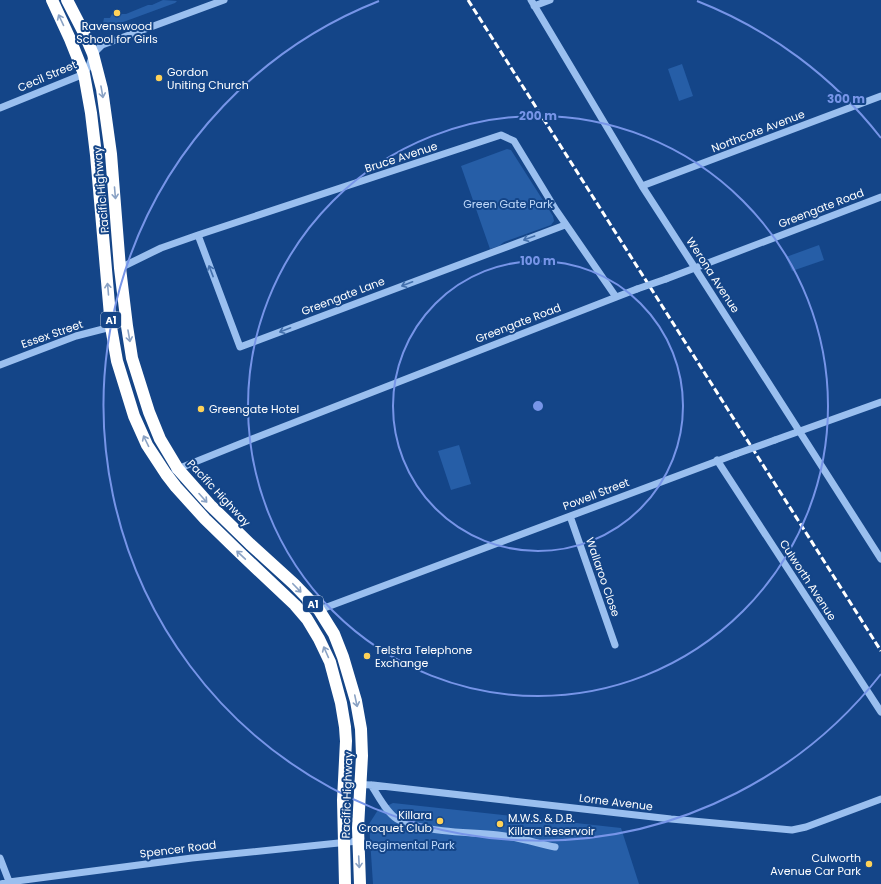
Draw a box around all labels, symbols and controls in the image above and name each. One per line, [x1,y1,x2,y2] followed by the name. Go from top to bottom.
[112,8,122,18] marker: Ravenswood School for Girls
[57,14,64,26] one-way arrow
[76,18,158,47] place label: Ravenswood School for Girls
[15,56,79,96] street label: Cecil Street
[167,64,249,93] place label: Gordon Uniting Church
[154,73,164,83] marker: Gordon Uniting Church
[99,85,107,98] one-way arrow
[827,90,865,107] text: 300 m
[709,106,807,156] street label: Northcote Avenue
[519,107,557,124] text: 200 m
[363,138,440,176] street label: Bruce Avenue
[89,145,113,234] street label: Pacific Highway
[776,184,866,232] street label: Greengate Road
[111,186,119,199] one-way arrow
[463,196,553,212] park label: Green Gate Park
[682,234,744,316] street label: Werona Avenue
[523,235,535,243] one-way arrow
[520,252,556,269] text: 100 m
[207,265,215,277] one-way arrow
[299,273,387,319] street label: Greengate Lane
[401,280,413,288] one-way arrow
[104,283,112,296] one-way arrow
[473,299,563,347] street label: Greengate Road
[101,312,121,328] road number: A1
[19,316,85,352] street label: Essex Street
[280,326,292,334] one-way arrow
[125,329,133,342] one-way arrow
[531,399,545,413] centre of rings
[209,401,299,417] place label: Greengate Hotel
[196,404,206,414] marker: Greengate Hotel
[142,435,149,447] one-way arrow
[184,456,255,531] street label: Pacific Highway
[561,474,631,514] street label: Powell Street
[199,493,208,503] one-way arrow
[582,535,624,619] street label: Wallaroo Close
[776,536,840,624] street label: Culworth Avenue
[236,550,247,559] one-way arrow
[293,583,302,593] one-way arrow
[303,596,323,612] road number: A1
[375,642,473,671] place label: Telstra Telephone Exchange
[321,647,329,659] one-way arrow
[362,651,372,661] marker: Telstra Telephone Exchange
[353,694,361,707] one-way arrow
[337,751,357,839] street label: Pacific Highway
[578,790,654,814] street label: Lorne Avenue
[358,807,432,836] place label: Killara Croquet Club
[508,810,595,839] place label: M.W.S. & D.B. Killara Reservoir
[435,816,445,826] marker: Killara Croquet Club
[495,819,505,829] marker: M.W.S. & D.B. Killara Reservoir
[139,836,217,862] street label: Spencer Road
[365,837,455,853] park label: Regimental Park
[770,850,861,879] place label: Culworth Avenue Car Park
[356,855,363,868] one-way arrow
[864,859,874,869] marker: Culworth Avenue Car Park

